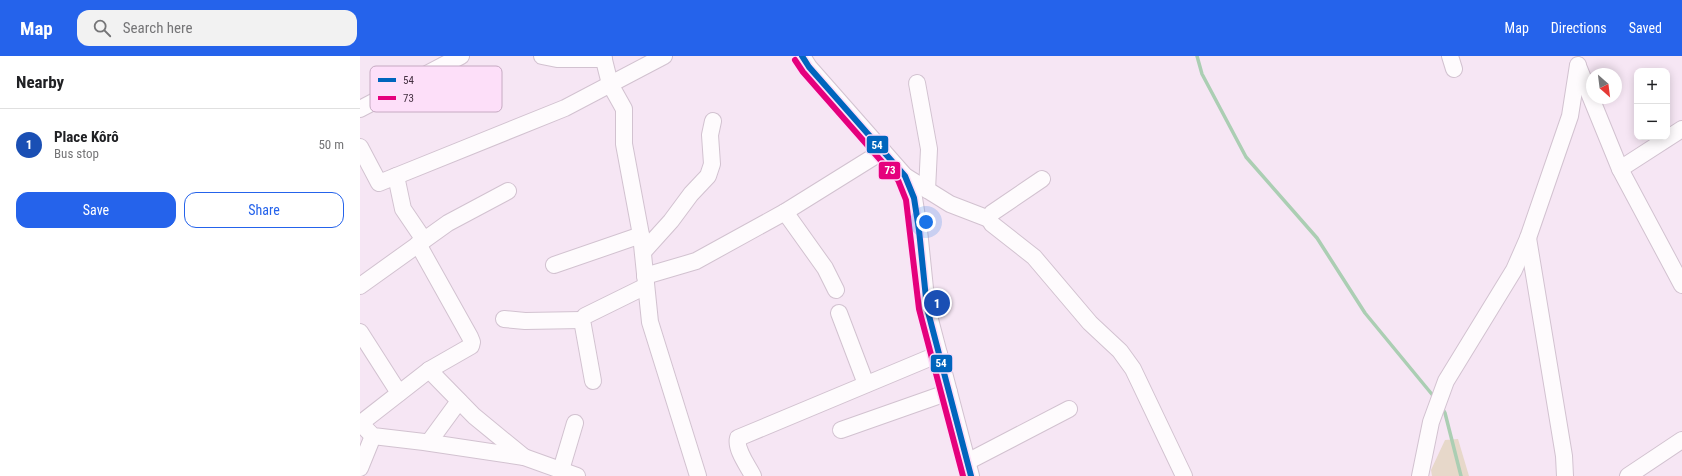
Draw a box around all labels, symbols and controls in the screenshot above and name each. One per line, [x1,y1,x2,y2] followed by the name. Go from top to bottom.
[77,10,357,46] search box
[20,17,53,40] text: Map
[91,17,113,39] icon: search
[123,19,193,37] text: Search here
[1505,20,1529,36] text: Map
[1551,20,1607,36] text: Directions
[1629,20,1662,36] text: Saved
[370,66,502,112] legend
[1586,68,1622,104] north arrow
[1634,68,1670,140] map controls
[1634,68,1670,104] button: +
[16,72,64,92] text: Nearby
[403,74,414,87] text: 54
[403,92,414,105] text: 73
[1634,104,1670,140] button: −
[54,128,119,146] text: Place Kôrô
[866,135,889,154] line badge: 54
[26,137,32,152] text: 1
[318,137,344,152] text: 50 m
[871,139,883,152] text: 54
[54,146,99,161] text: Bus stop
[878,161,901,180] line badge: 73
[884,164,896,177] text: 73
[16,192,176,228] button: Save
[184,192,344,228] button: Share
[916,212,936,232] your location
[924,288,950,318] pin: 1
[930,354,953,373] line badge: 54
[935,357,947,370] text: 54

